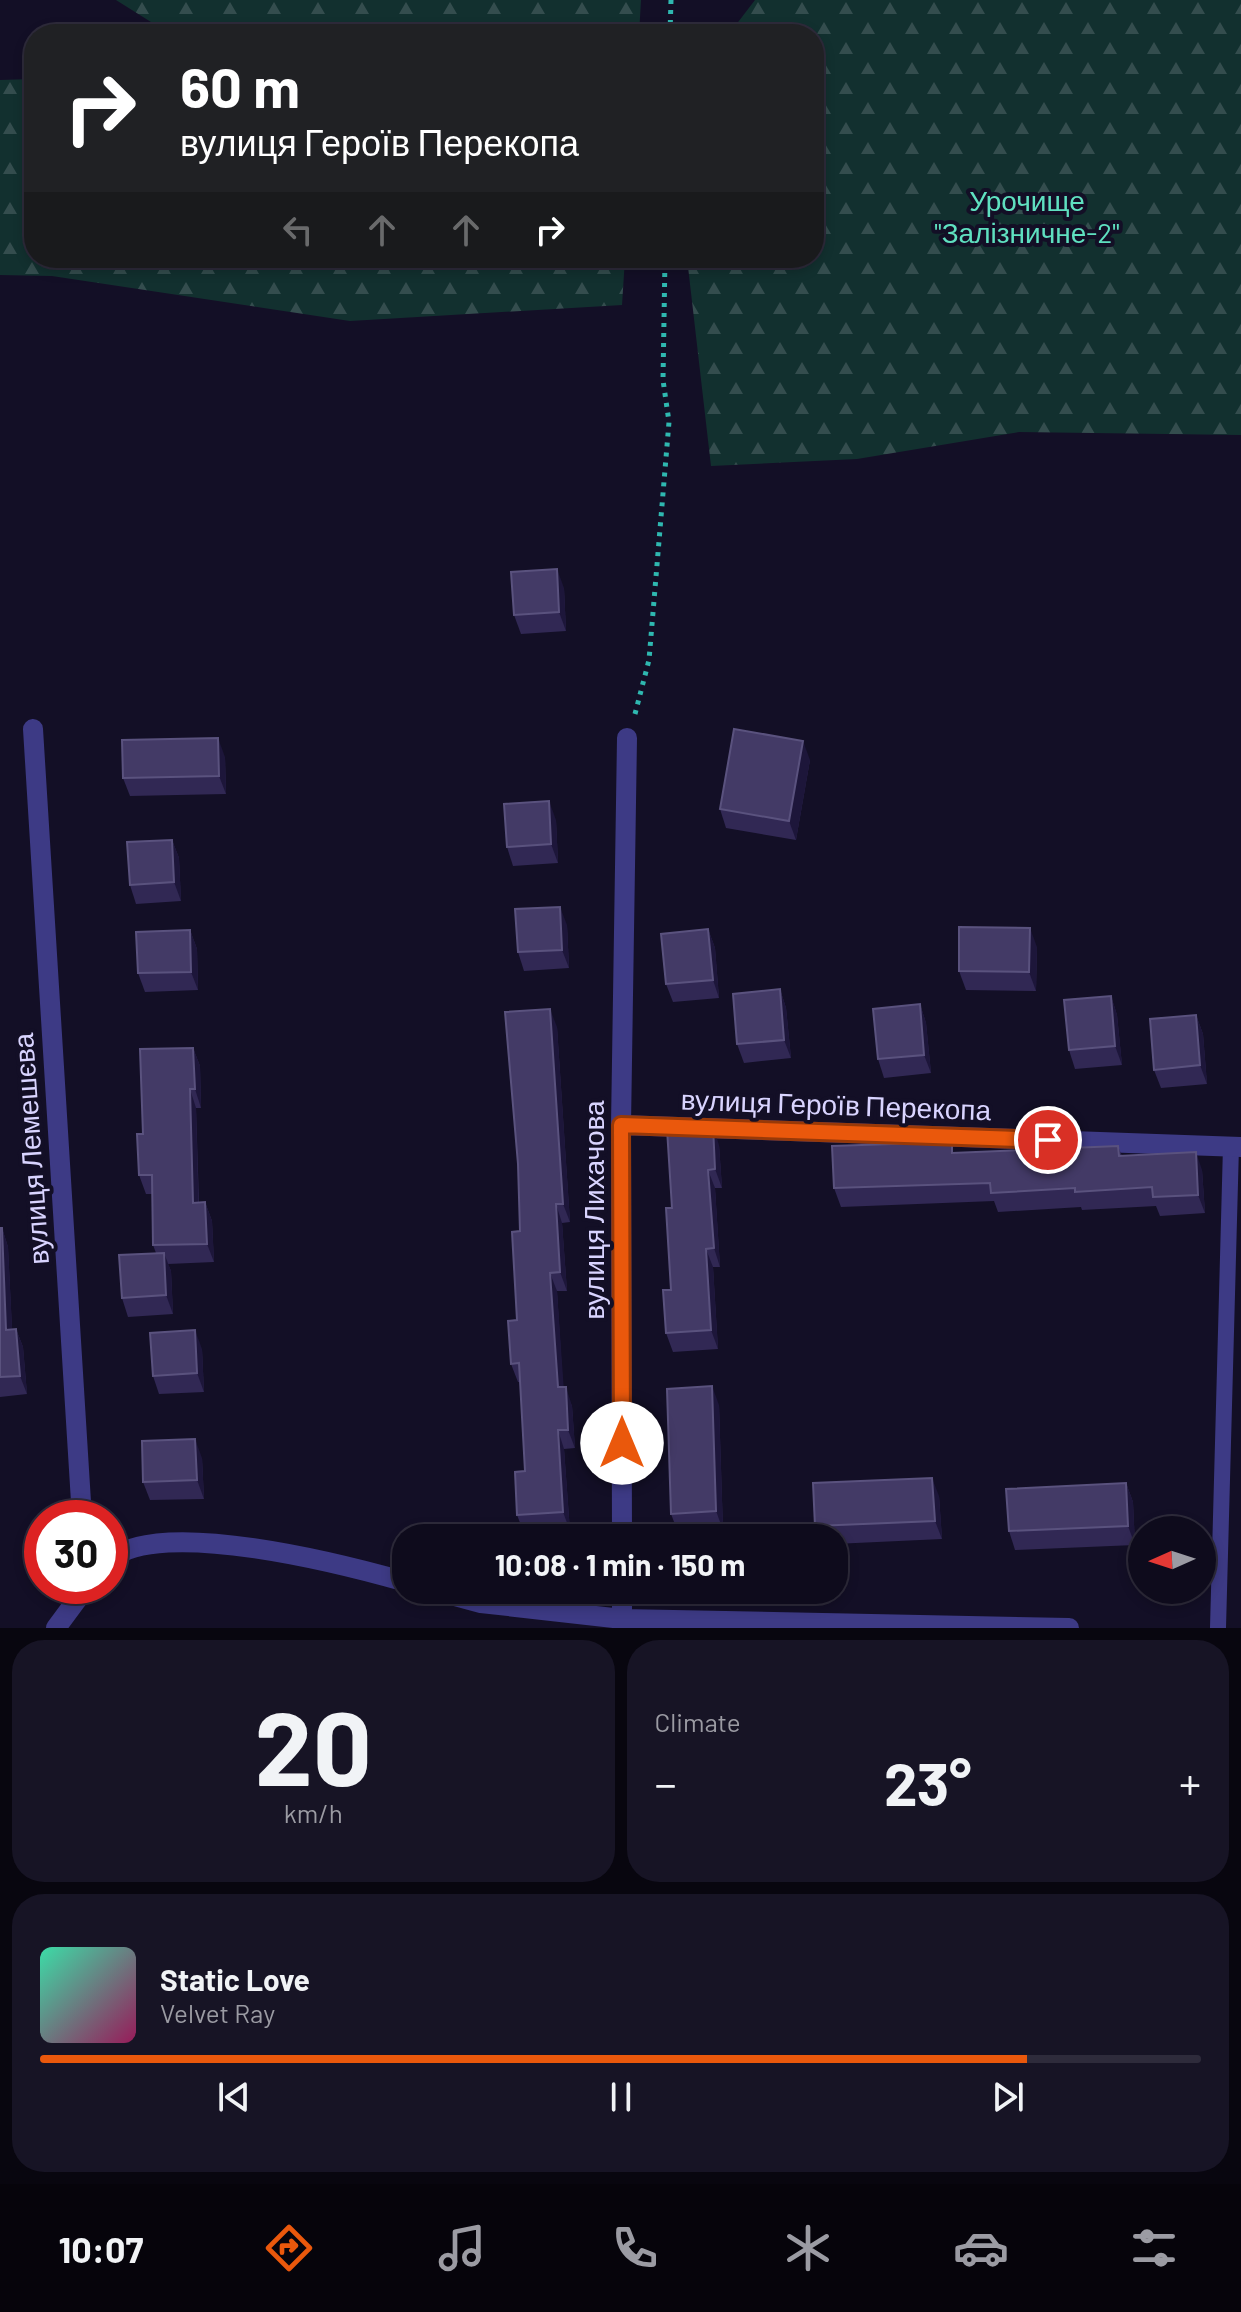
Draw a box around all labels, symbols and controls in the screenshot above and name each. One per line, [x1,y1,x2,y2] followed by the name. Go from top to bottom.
[180,52,300,119] text: 60 m
[48,56,152,160] icon: right
[180,120,579,163] text: вулиця Героїв Перекопа
[934,183,1120,249] park label: Урочище "Залізничне-2"
[276,208,320,252] icon: left
[360,208,404,252] icon: ahead
[444,208,488,252] icon: ahead
[528,208,572,252] icon: right
[5,1032,55,1266] street label: вулиця Лемешєва
[680,1082,992,1126] street label: вулиця Героїв Перекопа
[576,1100,610,1320] street label: вулиця Лихачова
[1014,1106,1082,1174] pin
[1026,1118,1070,1162] icon: arrive
[580,1401,664,1485] position arrow
[24,1500,128,1604] speed limit sign: 30
[1128,1516,1216,1604] north arrow
[1128,1516,1216,1604] map controls
[495,1546,745,1582] text: 10:08 · 1 min · 150 m
[254,1682,372,1807] text: 20
[655,1706,741,1737] text: Climate
[884,1746,972,1818] text: 23°
[655,1756,677,1809] text: −
[1179,1756,1201,1809] text: +
[284,1797,343,1828] text: km/h
[160,1961,310,1997] text: Static Love
[160,1997,275,2028] text: Velvet Ray
[212,2075,256,2119] icon: previous
[599,2075,643,2119] icon: pause
[986,2075,1030,2119] icon: next
[261,2220,317,2276] icon: directions
[434,2220,490,2276] icon: music
[607,2220,663,2276] icon: phone
[780,2220,836,2276] icon: climate
[953,2220,1009,2276] icon: car
[1126,2220,1182,2276] icon: filters
[59,2227,143,2270] text: 10:07

